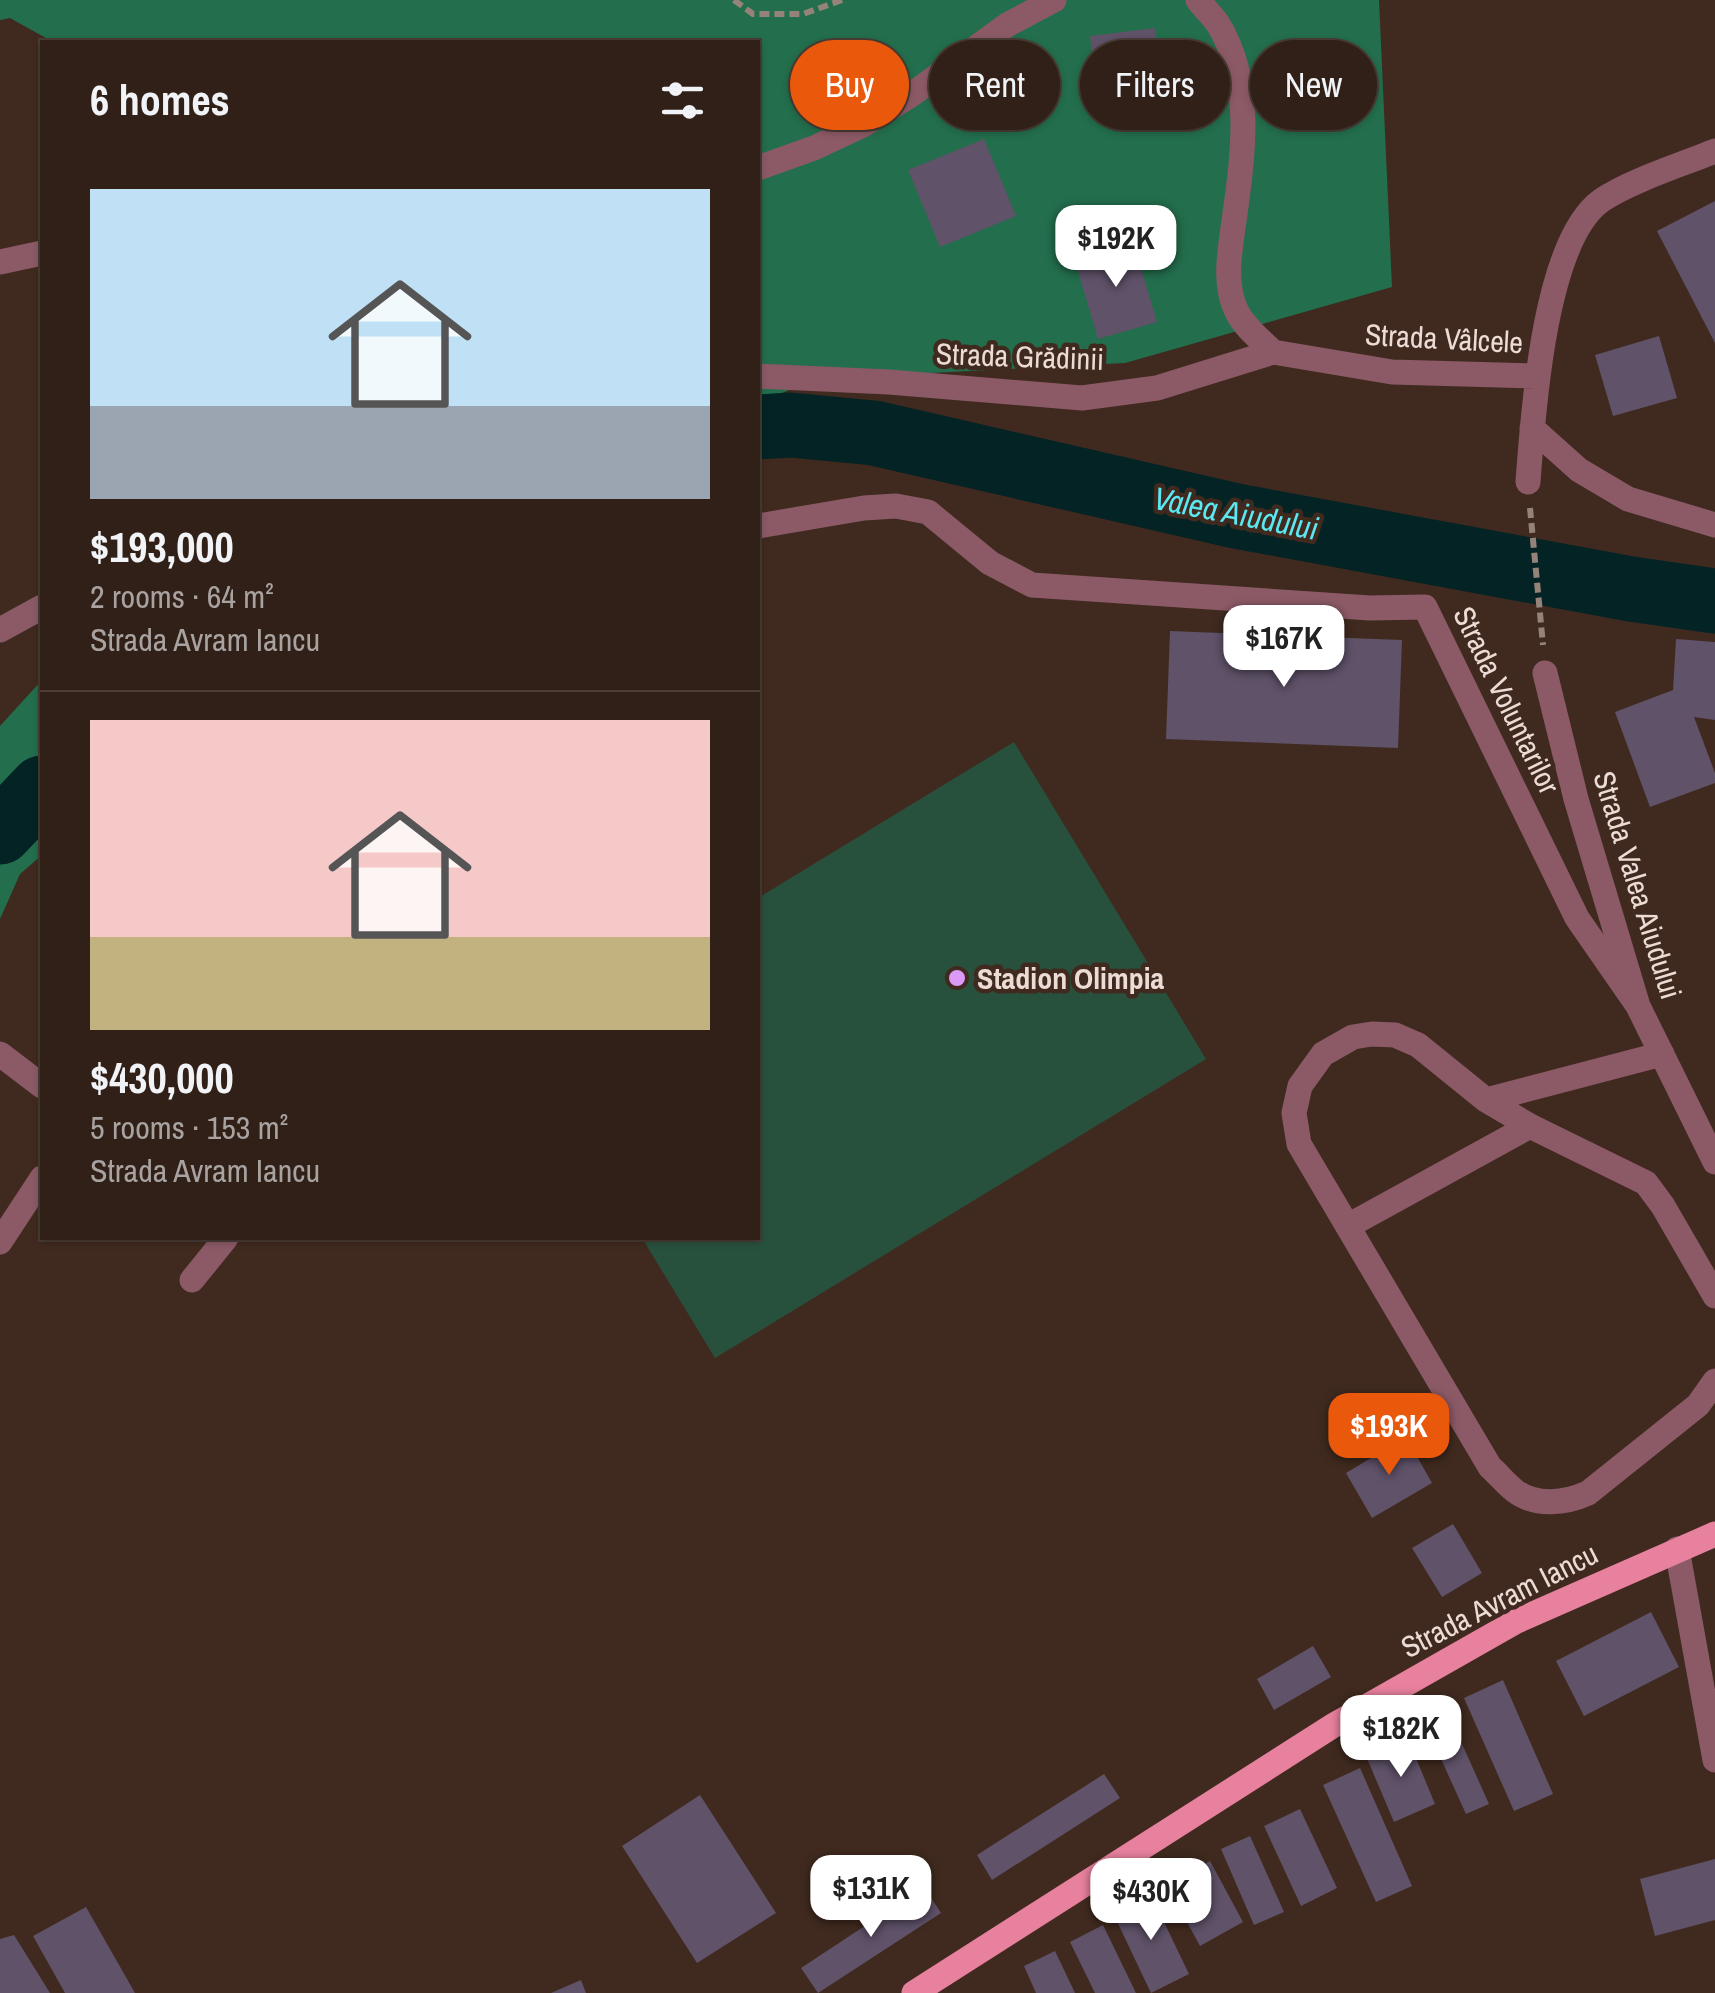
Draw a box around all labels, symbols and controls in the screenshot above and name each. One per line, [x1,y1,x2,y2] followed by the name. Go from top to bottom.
[790,40,909,130] chip: Buy
[929,40,1060,130] chip: Rent
[1080,40,1230,130] chip: Filters
[1250,40,1377,130] chip: New
[90,72,230,128] text: 6 homes
[655,73,710,128] icon: filters
[1046,205,1186,290] pin: $192K
[1077,216,1155,259] text: $192K
[310,254,490,434] icon: home
[1364,314,1524,362] street label: Strada Vâlcele
[935,333,1105,379] street label: Strada Grădinii
[1150,476,1323,550] water label: Valea Aiudului
[90,519,234,575] text: $193,000
[90,575,274,618] text: 2 rooms · 64 m²
[1444,600,1570,801] street label: Strada Voluntarilor
[1214,605,1354,690] pin: $167K
[1245,616,1323,659] text: $167K
[90,618,320,661] text: Strada Avram Iancu
[1584,766,1692,1004] street label: Strada Valea Aiudului
[310,785,490,965] icon: home
[977,958,1165,998] place label: Stadion Olimpia
[946,967,968,989] marker: Stadion Olimpia
[90,1050,234,1106] text: $430,000
[90,1106,288,1149] text: 5 rooms · 153 m²
[90,1149,320,1192] text: Strada Avram Iancu
[1319,1393,1459,1478] pin: $193K
[1350,1404,1428,1447] text: $193K
[1394,1533,1604,1667] street label: Strada Avram Iancu
[1331,1695,1471,1780] pin: $182K
[1362,1706,1440,1749] text: $182K
[801,1855,941,1940] pin: $131K
[1081,1858,1221,1943] pin: $430K
[832,1866,910,1909] text: $131K
[1112,1869,1190,1912] text: $430K

